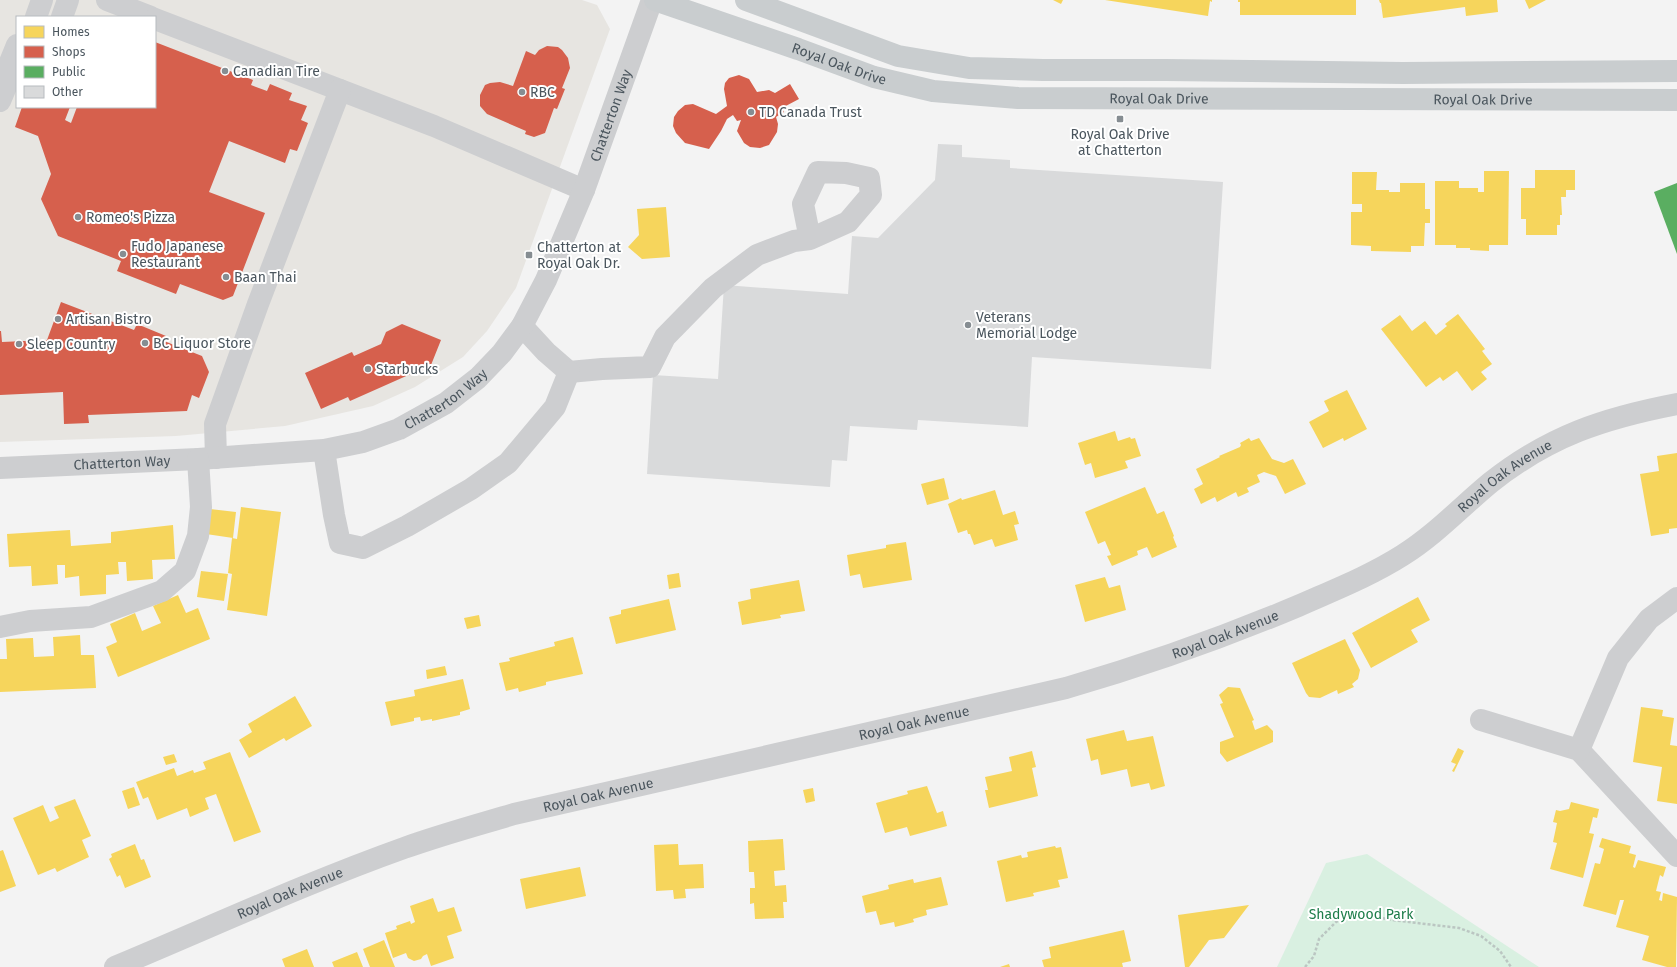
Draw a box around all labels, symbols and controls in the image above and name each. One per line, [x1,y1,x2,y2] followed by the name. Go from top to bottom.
[16,16,156,108] legend
[52,25,90,39] text: Homes
[790,39,888,88] street label: Royal Oak Drive
[52,45,86,59] text: Shops
[233,63,320,80] place label: Canadian Tire
[52,65,86,79] text: Public
[220,66,230,76] marker: Canadian Tire
[586,67,635,164] street label: Chatterton Way
[530,84,555,101] place label: RBC
[52,85,83,99] text: Other
[517,87,527,97] marker: RBC
[1109,90,1209,107] street label: Royal Oak Drive
[1433,91,1533,108] street label: Royal Oak Drive
[759,104,863,121] place label: TD Canada Trust
[746,107,756,117] marker: TD Canada Trust
[1115,114,1125,124] marker: Royal Oak Drive at Chatterton
[1070,126,1170,159] place label: Royal Oak Drive at Chatterton
[86,209,175,226] place label: Romeo's Pizza
[73,212,83,222] marker: Romeo's Pizza
[131,238,223,271] place label: Fudo Japanese Restaurant
[537,239,622,272] place label: Chatterton at Royal Oak Dr.
[118,249,128,259] marker: Fudo Japanese Restaurant
[524,250,534,260] marker: Chatterton at Royal Oak Dr.
[234,269,297,286] place label: Baan Thai
[221,272,231,282] marker: Baan Thai
[976,309,1077,342] place label: Veterans Memorial Lodge
[66,311,152,328] place label: Artisan Bistro
[53,314,63,324] marker: Artisan Bistro
[963,320,973,330] marker: Veterans Memorial Lodge
[153,335,251,352] place label: BC Liquor Store
[27,336,115,353] place label: Sleep Country
[140,338,150,348] marker: BC Liquor Store
[14,339,24,349] marker: Sleep Country
[376,361,439,378] place label: Starbucks
[363,364,373,374] marker: Starbucks
[401,365,491,433] street label: Chatterton Way
[1454,436,1555,516] street label: Royal Oak Avenue
[73,452,171,473] street label: Chatterton Way
[1170,606,1281,662] street label: Royal Oak Avenue
[857,702,971,744] street label: Royal Oak Avenue
[541,774,655,816] street label: Royal Oak Avenue
[234,863,345,922] street label: Royal Oak Avenue
[1309,906,1414,923] park label: Shadywood Park

